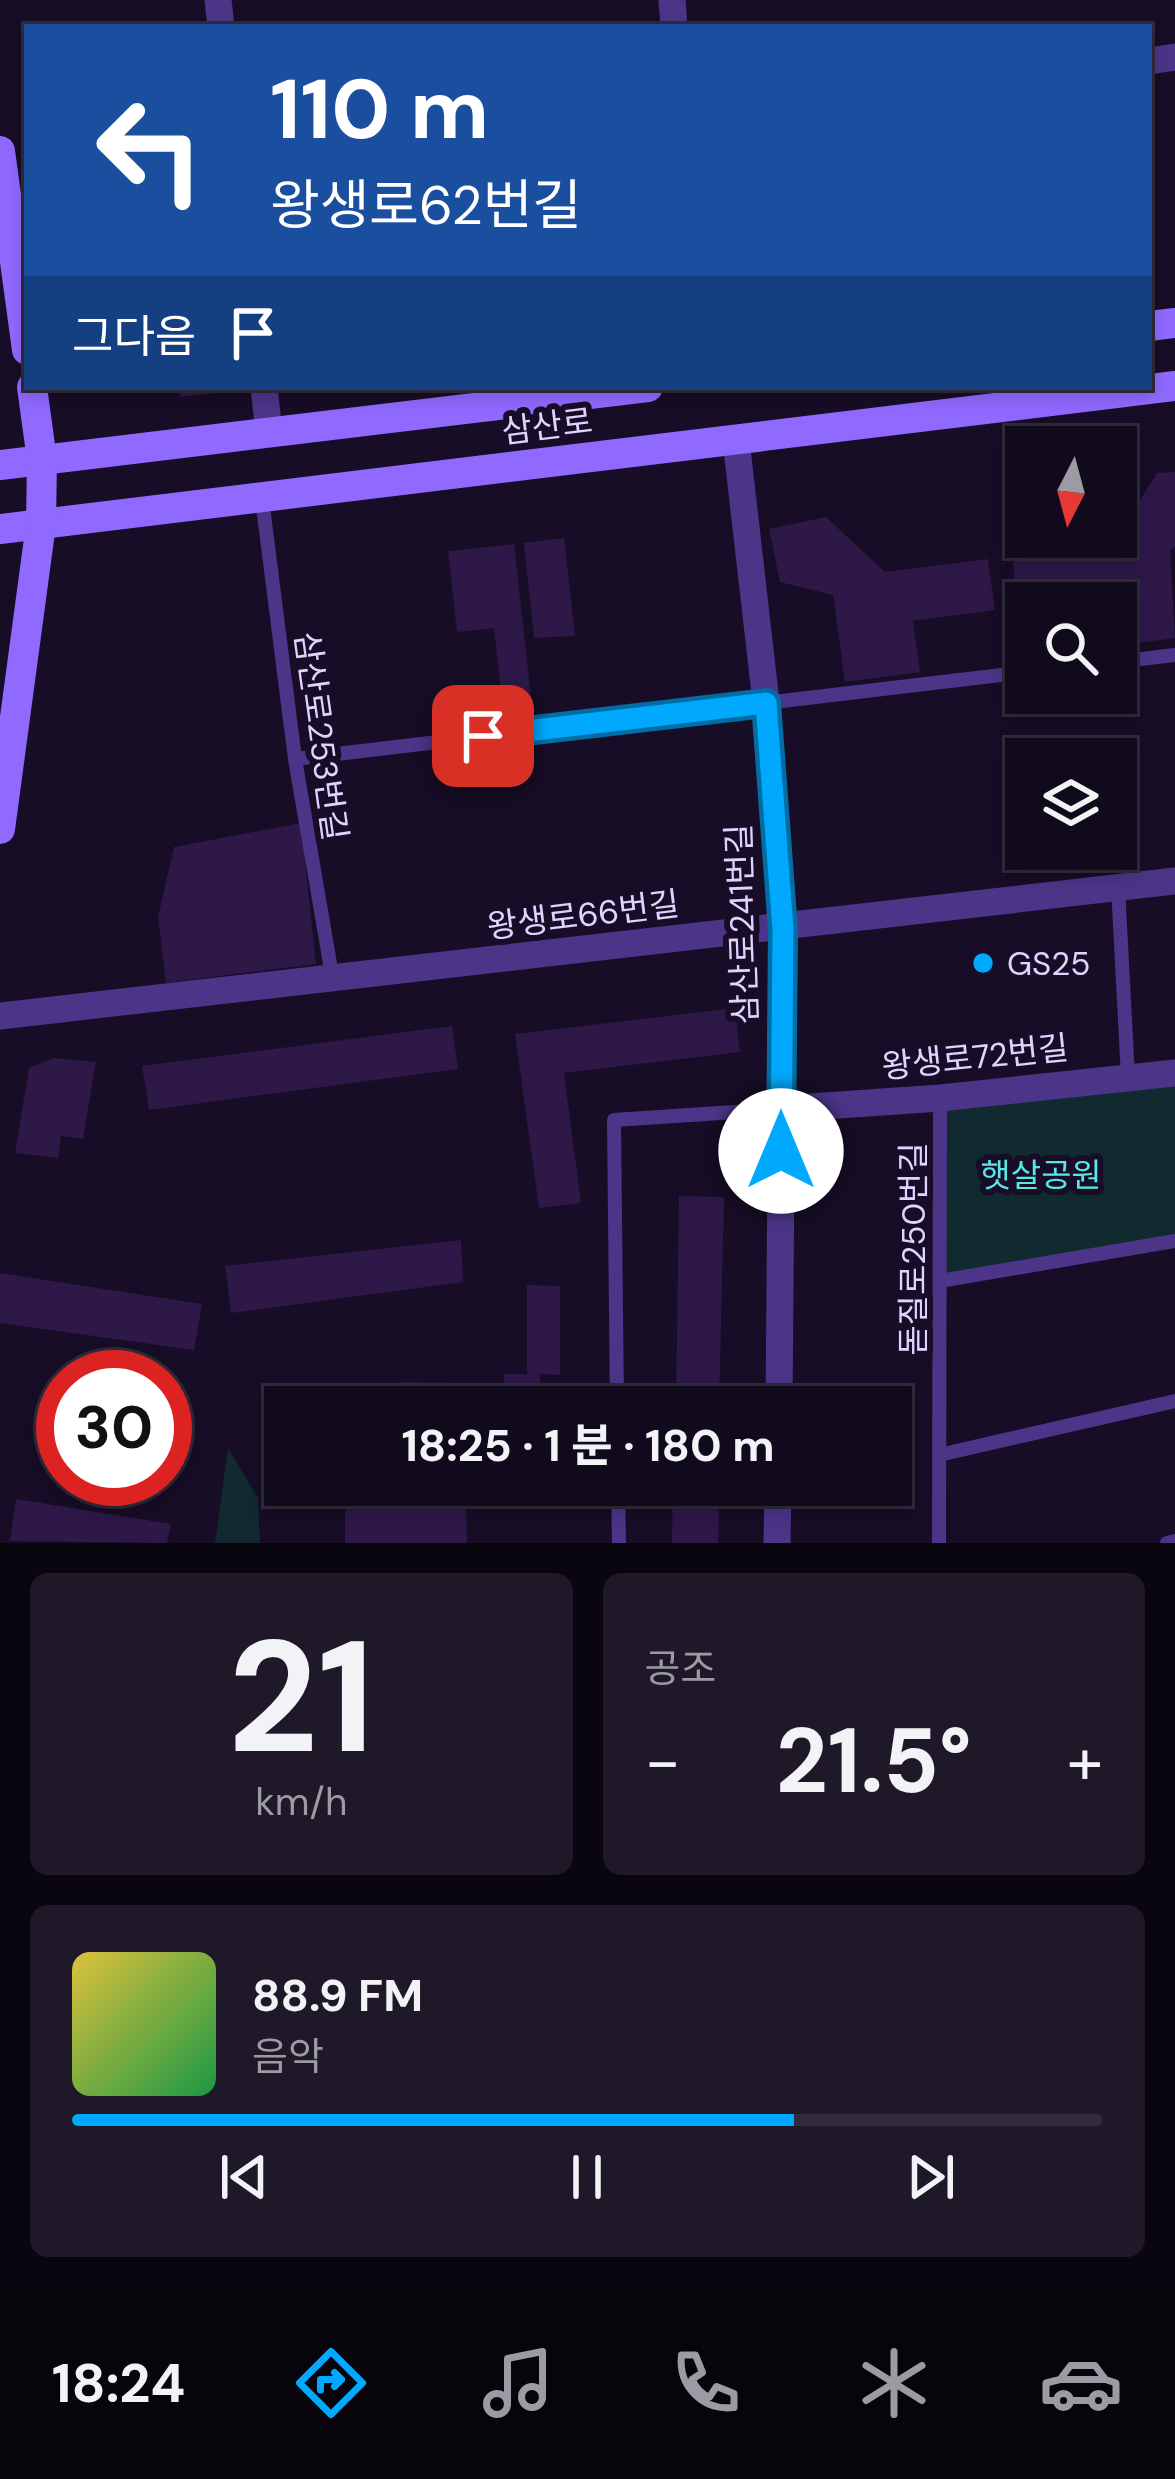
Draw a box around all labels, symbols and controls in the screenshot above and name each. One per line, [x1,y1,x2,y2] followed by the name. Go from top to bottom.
[270,55,489,164] text: 110 m
[72,72,228,228] icon: left
[270,170,582,241] text: 왕생로62번길
[220,300,286,366] icon: arrive
[72,307,196,366] text: 그다음
[499,399,595,453] street label: 삼산로
[1005,426,1137,558] north arrow
[1005,426,1137,870] map controls
[1005,582,1137,714] button: search
[285,629,357,843] street label: 삼산로253번길
[432,685,534,787] pin
[450,703,516,769] icon: arrive
[1005,738,1137,870] button: layers
[717,823,767,1025] street label: 삼산로241번길
[484,882,682,948] street label: 왕생로66번길
[1007,942,1090,985] place label: GS25
[970,950,996,976] marker: GS25
[879,1026,1071,1088] street label: 왕생로72번길
[718,1088,844,1214] position arrow
[892,1142,935,1356] street label: 돋질로250번길
[980,1154,1102,1197] park label: 햇살공원
[36,1350,192,1506] speed limit sign: 30
[401,1416,775,1475] text: 18:25 · 1 분 · 180 m
[228,1596,375,1799] text: 21
[645,1643,716,1694] text: 공조
[776,1703,972,1820] text: 21.5°
[645,1719,681,1804] text: −
[1067,1719,1103,1804] text: +
[255,1776,347,1827] text: km/h
[252,1966,423,2025] text: 88.9 FM
[252,2031,324,2082] text: 음악
[211,2144,277,2210] icon: previous
[554,2144,620,2210] icon: pause
[898,2144,964,2210] icon: next
[289,2341,373,2425] icon: directions
[476,2341,560,2425] icon: music
[664,2341,748,2425] icon: phone
[852,2341,936,2425] icon: climate
[1039,2341,1123,2425] icon: car
[52,2348,185,2419] text: 18:24

